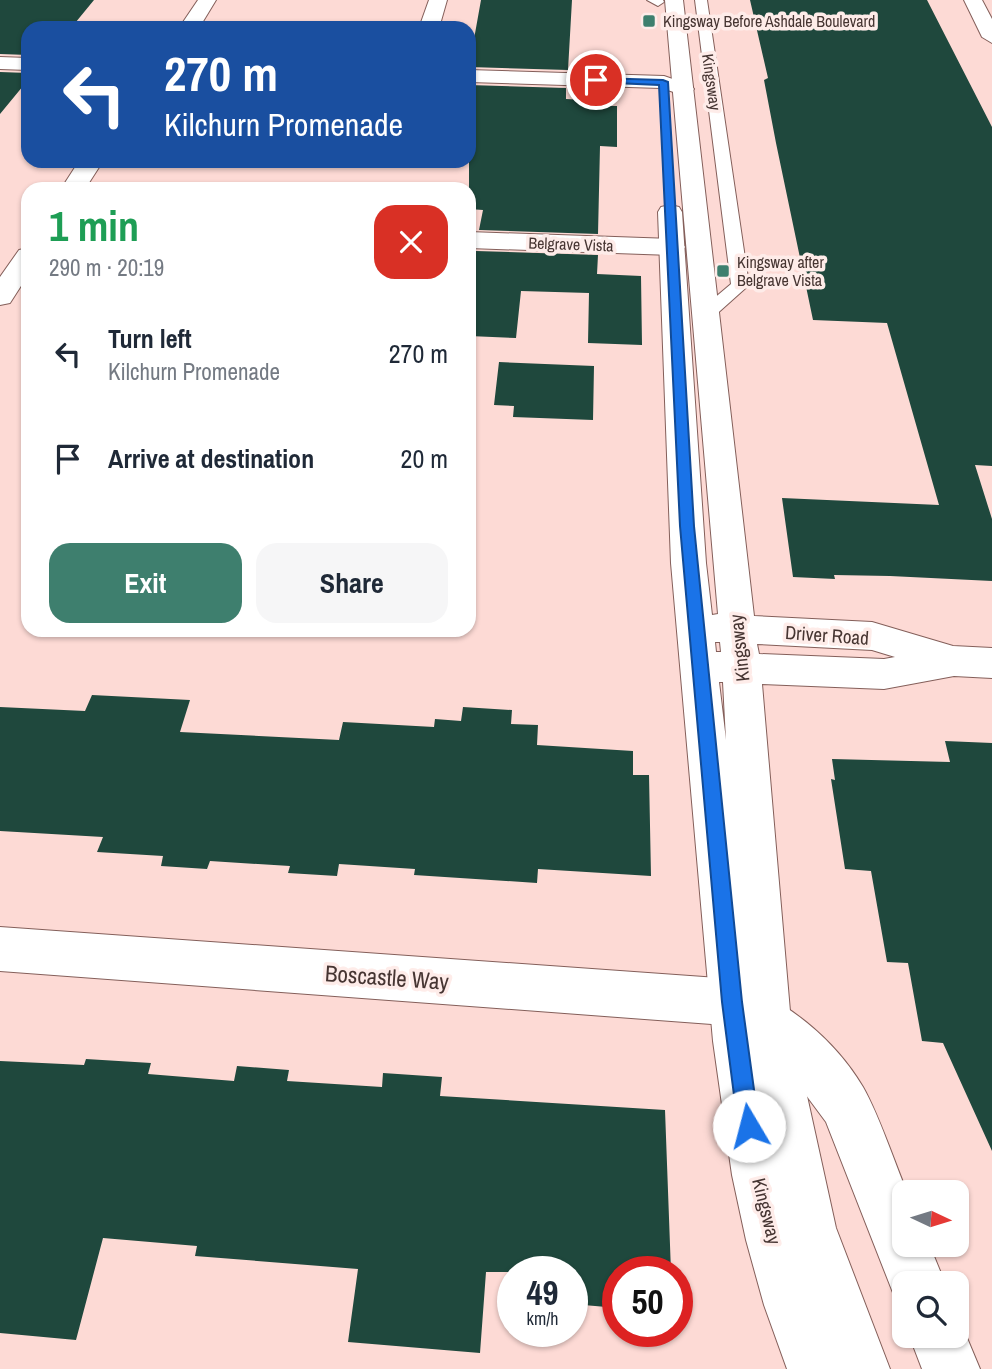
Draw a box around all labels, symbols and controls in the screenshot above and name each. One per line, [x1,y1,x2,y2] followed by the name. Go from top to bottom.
[663,10,875,32] place label: Kingsway Before Ashdale Boulevard
[641,13,657,29] marker: Kingsway Before Ashdale Boulevard
[164,40,278,106] text: 270 m
[49,49,140,140] icon: left
[566,50,626,110] pin
[697,52,727,112] street label: Kingsway
[577,61,615,99] icon: arrive
[164,103,403,146] text: Kilchurn Promenade
[49,198,139,254] text: 1 min
[374,205,448,279] button: close
[528,232,615,257] street label: Belgrave Vista
[737,251,824,291] place label: Kingsway after Belgrave Vista
[49,252,164,283] text: 290 m · 20:19
[715,263,731,279] marker: Kingsway after Belgrave Vista
[108,321,192,356] text: Turn left
[49,335,87,373] icon: left
[389,336,448,371] text: 270 m
[108,356,280,387] text: Kilchurn Promenade
[49,440,87,478] icon: arrive
[108,441,314,476] text: Arrive at destination
[401,441,448,476] text: 20 m
[49,543,242,623] button: Exit
[256,543,448,623] button: Share
[723,613,755,683] street label: Kingsway
[784,619,870,651] street label: Driver Road
[324,957,451,997] street label: Boscastle Way
[712,1089,786,1163] position arrow
[746,1175,788,1247] street label: Kingsway
[892,1180,970,1256] north arrow
[892,1180,969,1348] map controls
[602,1256,693,1347] speed limit sign: 50
[527,1269,558,1316] text: 49
[892,1271,969,1348] button: search
[527,1306,559,1331] text: km/h

